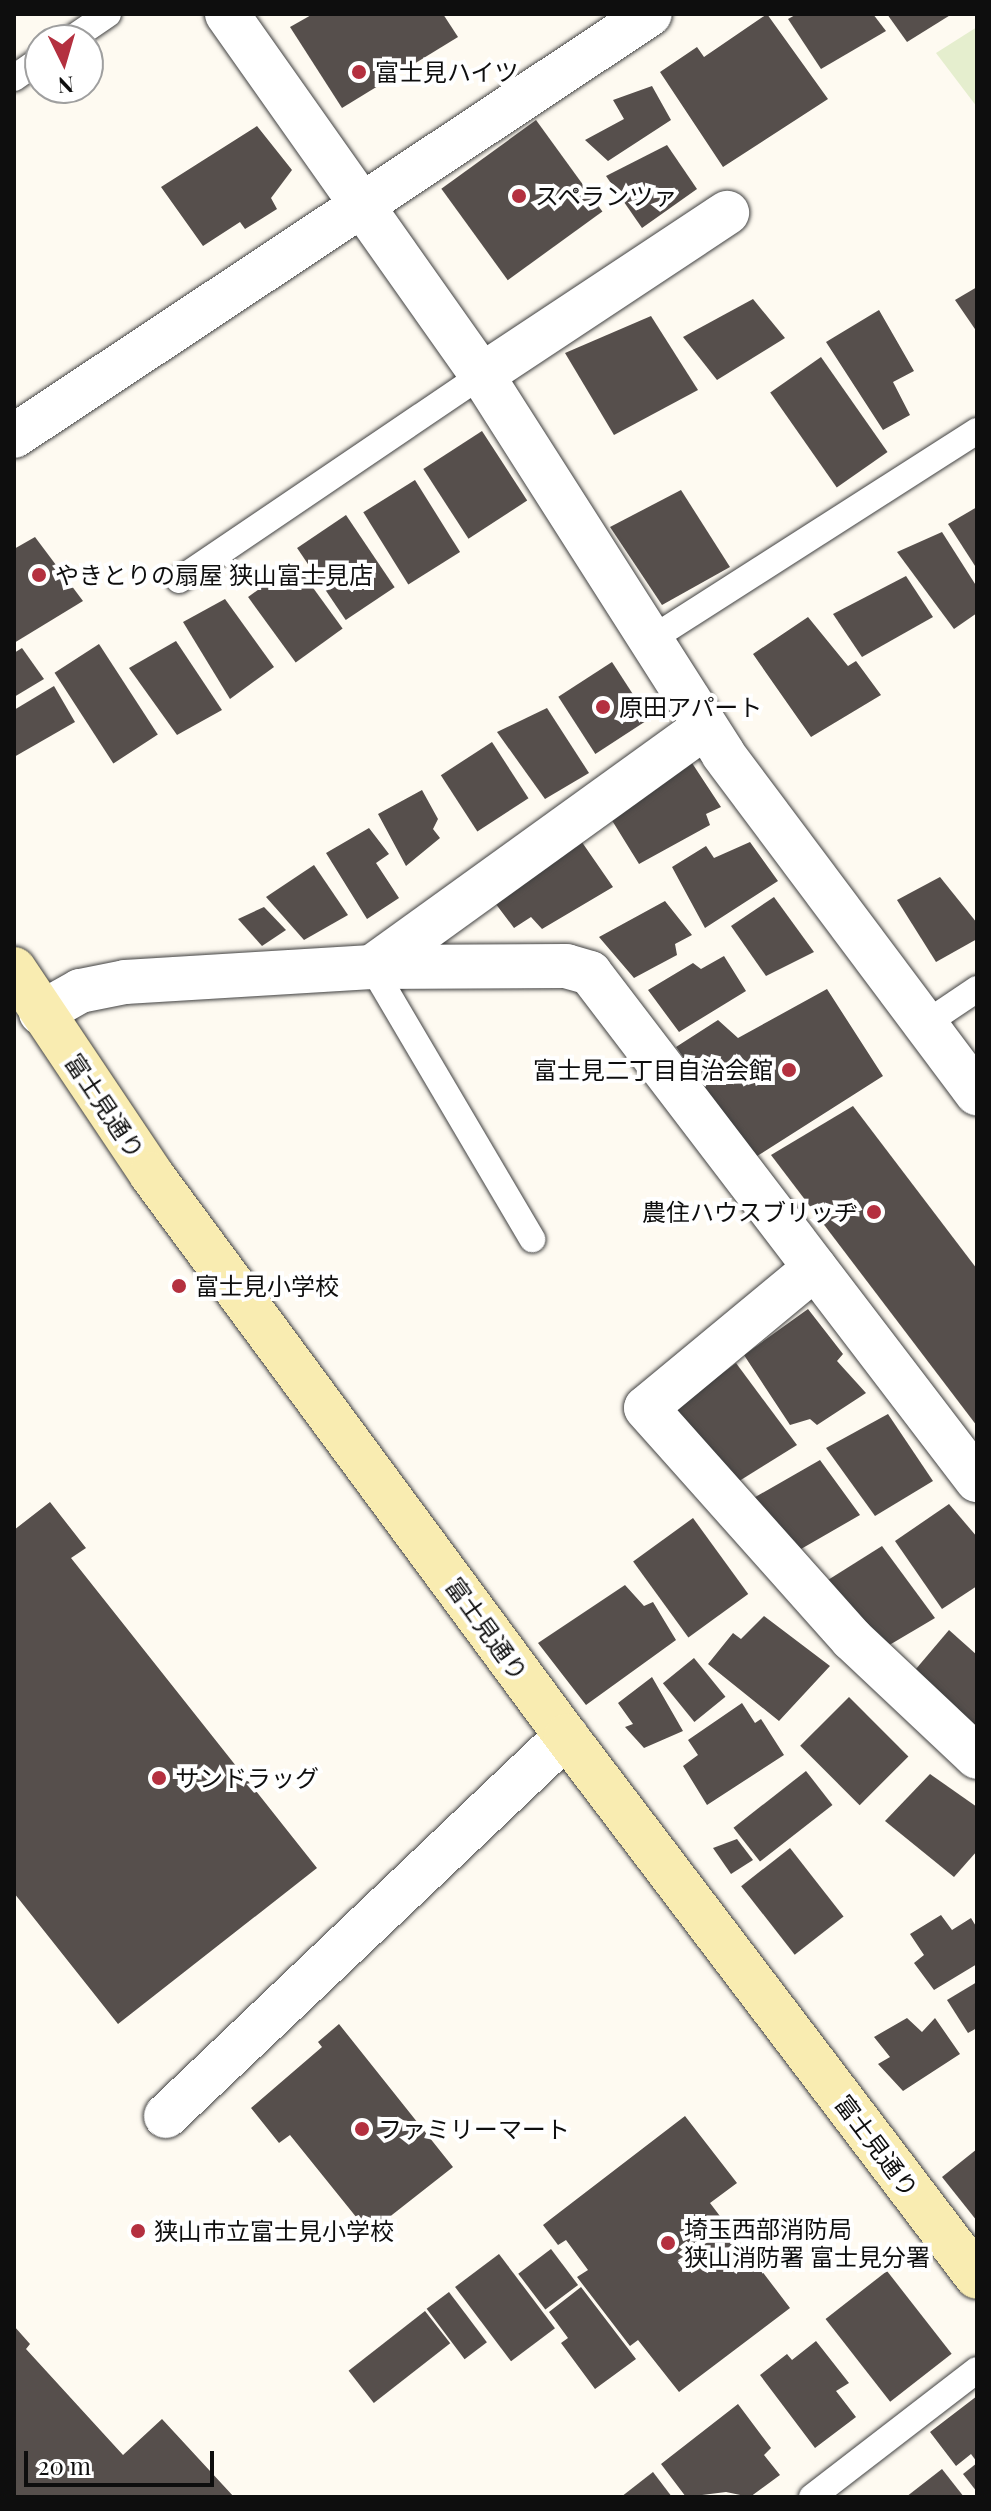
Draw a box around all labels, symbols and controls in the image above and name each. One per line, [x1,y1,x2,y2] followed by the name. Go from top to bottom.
[24,24,104,104] north arrow
[375,58,519,86] place label: 富士見ハイツ
[350,63,368,81] marker: 富士見ハイツ
[57,70,75,102] text: N
[535,182,679,210] place label: スペランツァ
[510,187,528,205] marker: スペランツァ
[55,561,373,589] place label: やきとりの扇屋 狭山富士見店
[30,566,48,584] marker: やきとりの扇屋 狭山富士見店
[619,693,763,721] place label: 原田アパート
[594,698,612,716] marker: 原田アパート
[60,1048,150,1164] street label: 富士見通り
[533,1056,773,1084] place label: 富士見二丁目自治会館
[780,1061,798,1079] marker: 富士見二丁目自治会館
[642,1198,858,1226] place label: 農住ハウスブリッヂ
[865,1203,883,1221] marker: 農住ハウスブリッヂ
[195,1272,339,1300] place label: 富士見小学校
[170,1277,188,1295] marker: 富士見小学校
[440,1572,534,1686] street label: 富士見通り
[175,1764,319,1792] place label: サンドラッグ
[150,1769,168,1787] marker: サンドラッグ
[829,2089,925,2203] street label: 富士見通り
[378,2115,570,2143] place label: ファミリーマート
[353,2120,371,2138] marker: ファミリーマート
[684,2215,930,2271] place label: 埼玉西部消防局 狭山消防署 富士見分署
[154,2217,394,2245] place label: 狭山市立富士見小学校
[129,2222,147,2240] marker: 狭山市立富士見小学校
[659,2234,677,2252] marker: 埼玉西部消防局 狭山消防署 富士見分署
[28,2435,218,2485] scale bar
[38,2449,91,2481] text: 20 m

